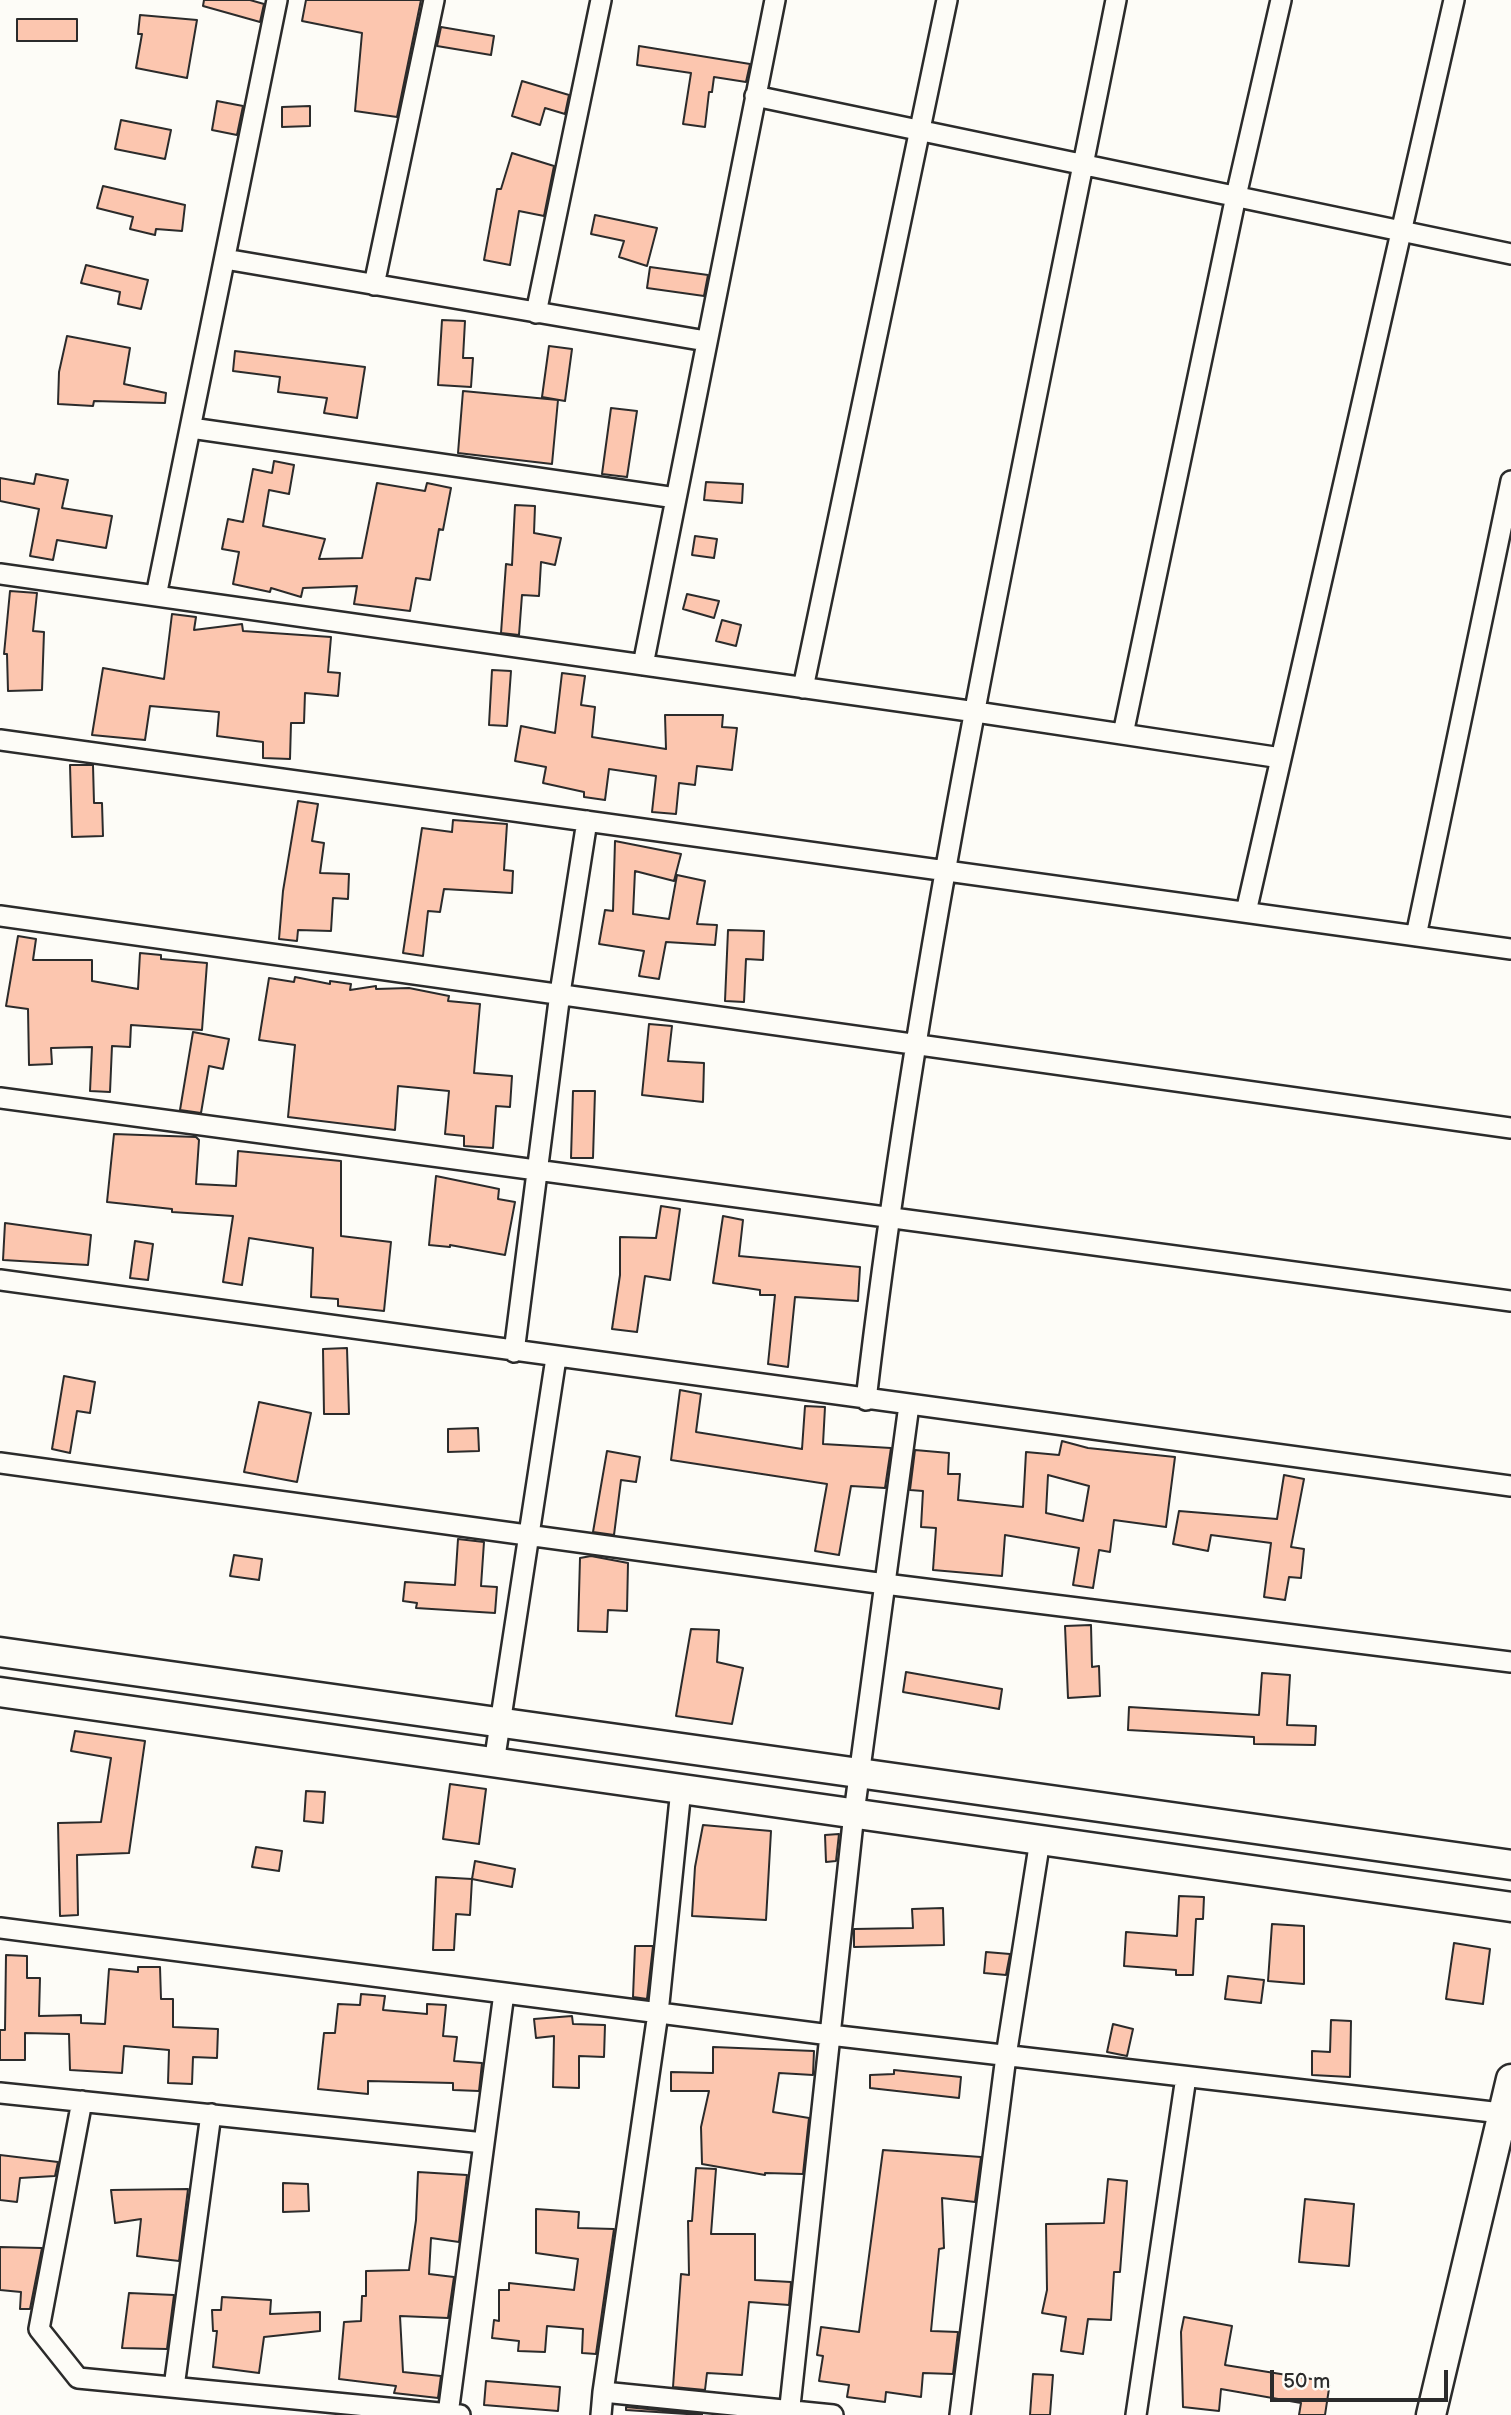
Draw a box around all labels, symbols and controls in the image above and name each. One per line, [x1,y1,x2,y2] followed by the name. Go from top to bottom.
[1273,2356,1452,2400] scale bar
[1283,2369,1330,2394] text: 50 m

